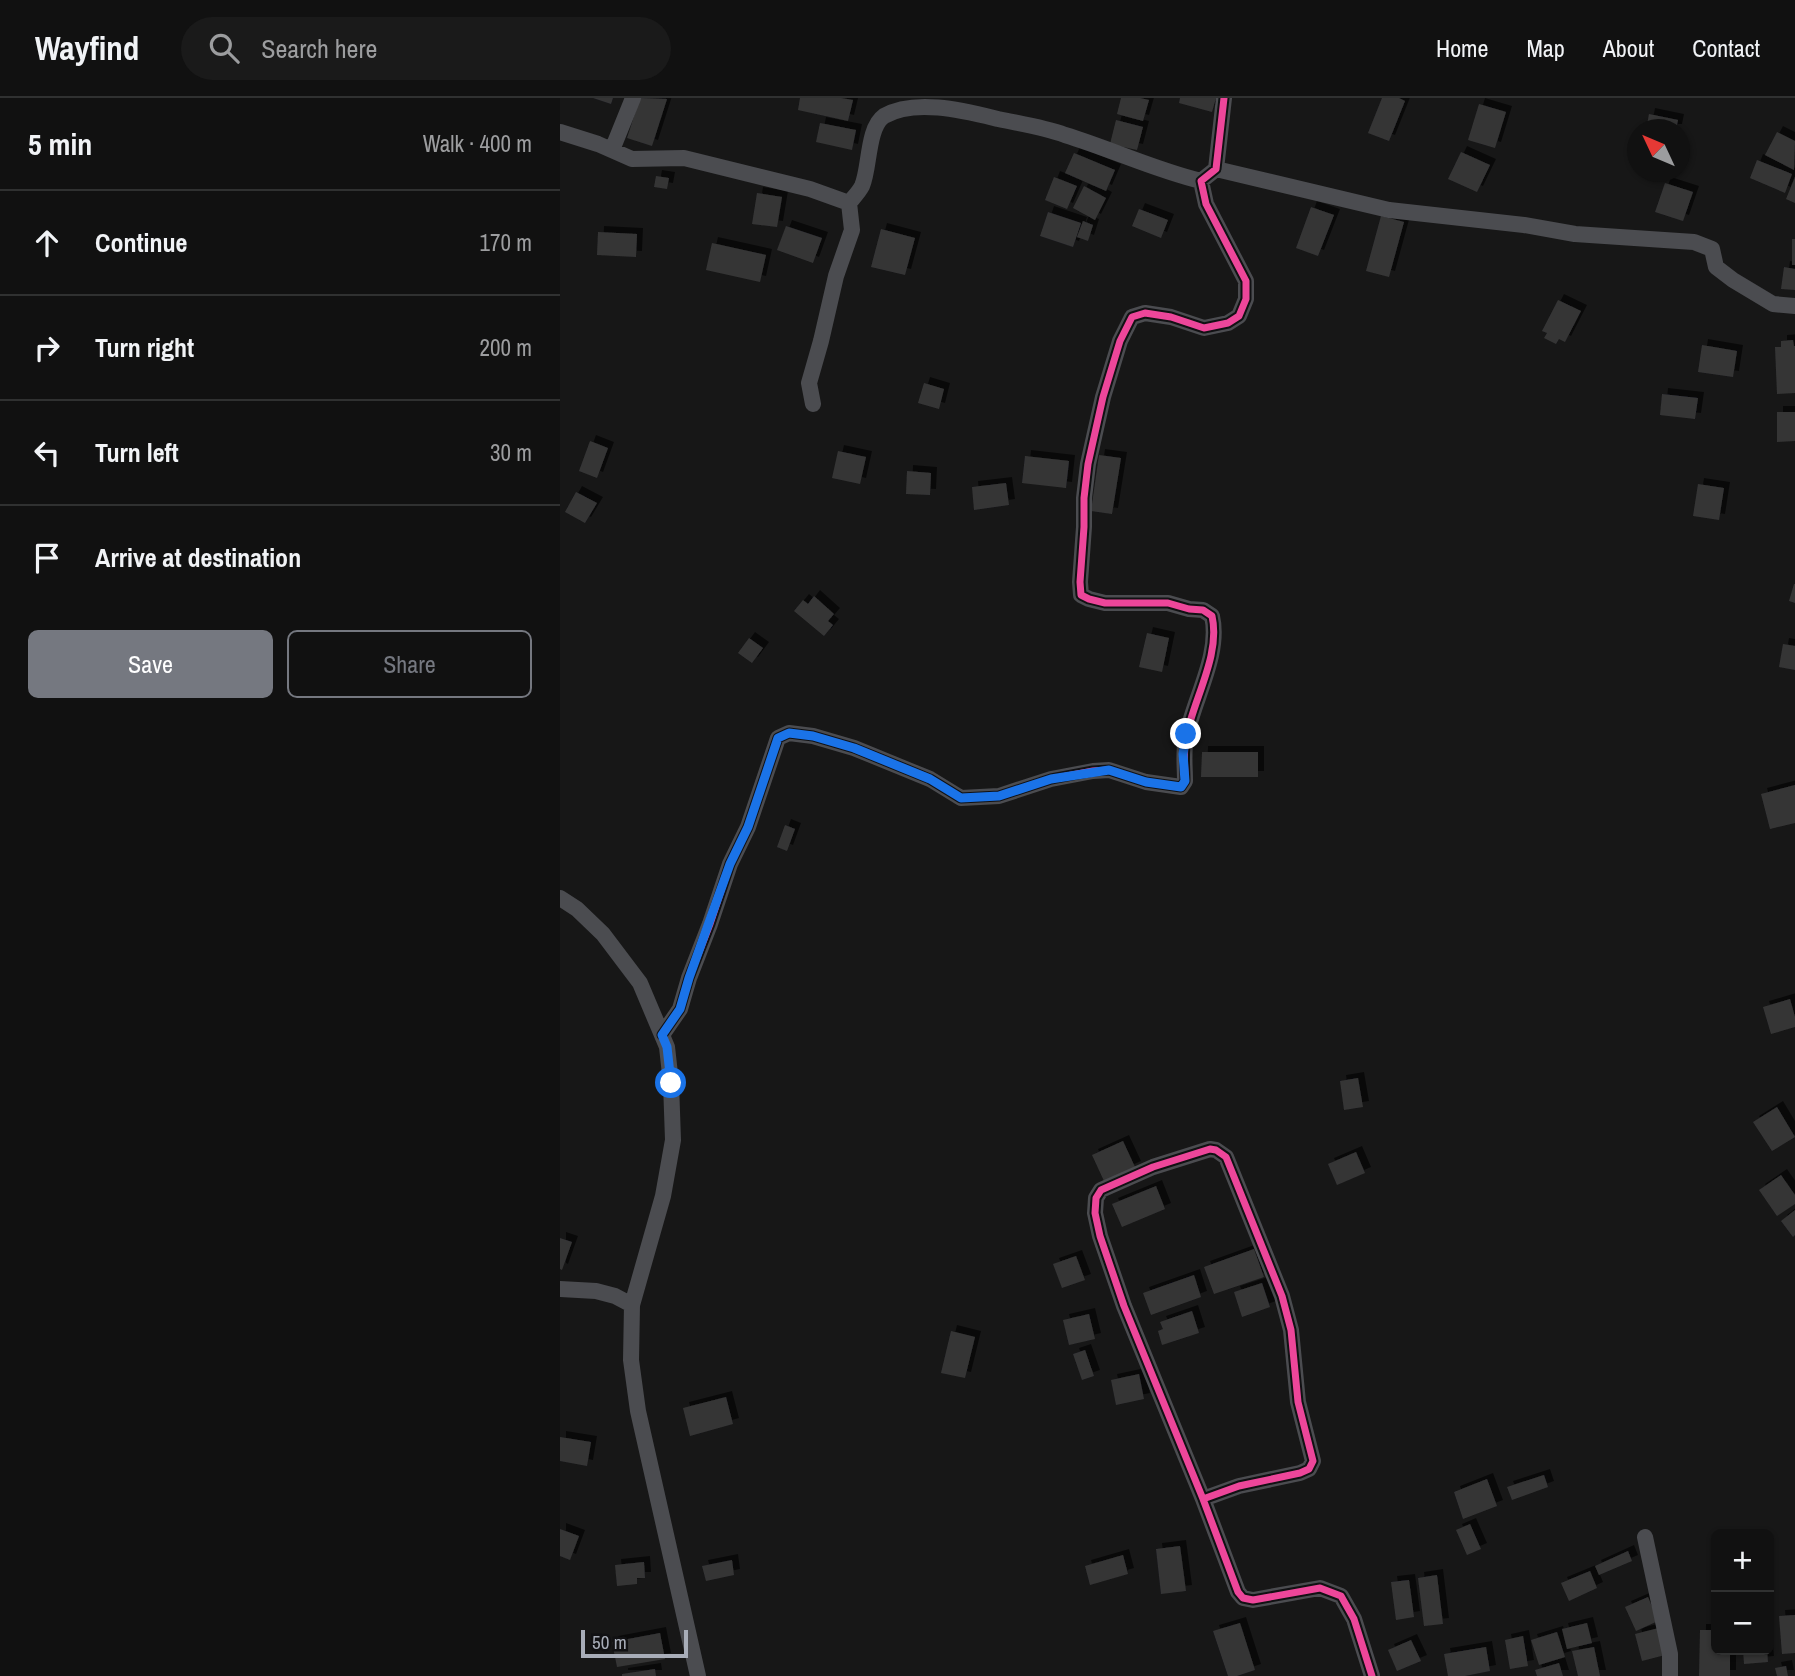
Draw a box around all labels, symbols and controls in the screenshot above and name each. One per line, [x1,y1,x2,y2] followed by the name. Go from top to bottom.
[181,17,671,80] search box
[35,26,139,70] text: Wayfind
[205,29,243,67] icon: search
[261,31,377,66] text: Search here
[1436,32,1488,64] text: Home
[1526,32,1565,64] text: Map
[1603,32,1654,64] text: About
[1692,32,1760,64] text: Contact
[1627,119,1690,182] north arrow
[28,124,92,164] text: 5 min
[423,128,532,159] text: Walk · 400 m
[28,224,66,262] icon: ahead
[95,225,187,260] text: Continue
[480,227,532,258] text: 170 m
[28,329,66,367] icon: right
[95,330,194,365] text: Turn right
[480,332,532,363] text: 200 m
[28,434,66,472] icon: left
[95,435,179,470] text: Turn left
[490,437,532,468] text: 30 m
[28,539,66,577] icon: arrive
[95,540,301,575] text: Arrive at destination
[28,630,273,698] button: Save
[287,630,532,698] button: Share
[1170,718,1201,749] route end
[655,1067,686,1098] route start
[1711,1529,1774,1655] map controls
[1711,1529,1774,1592] button: +
[1711,1592,1774,1655] button: −
[581,1627,688,1659] scale bar
[592,1629,627,1655] text: 50 m

